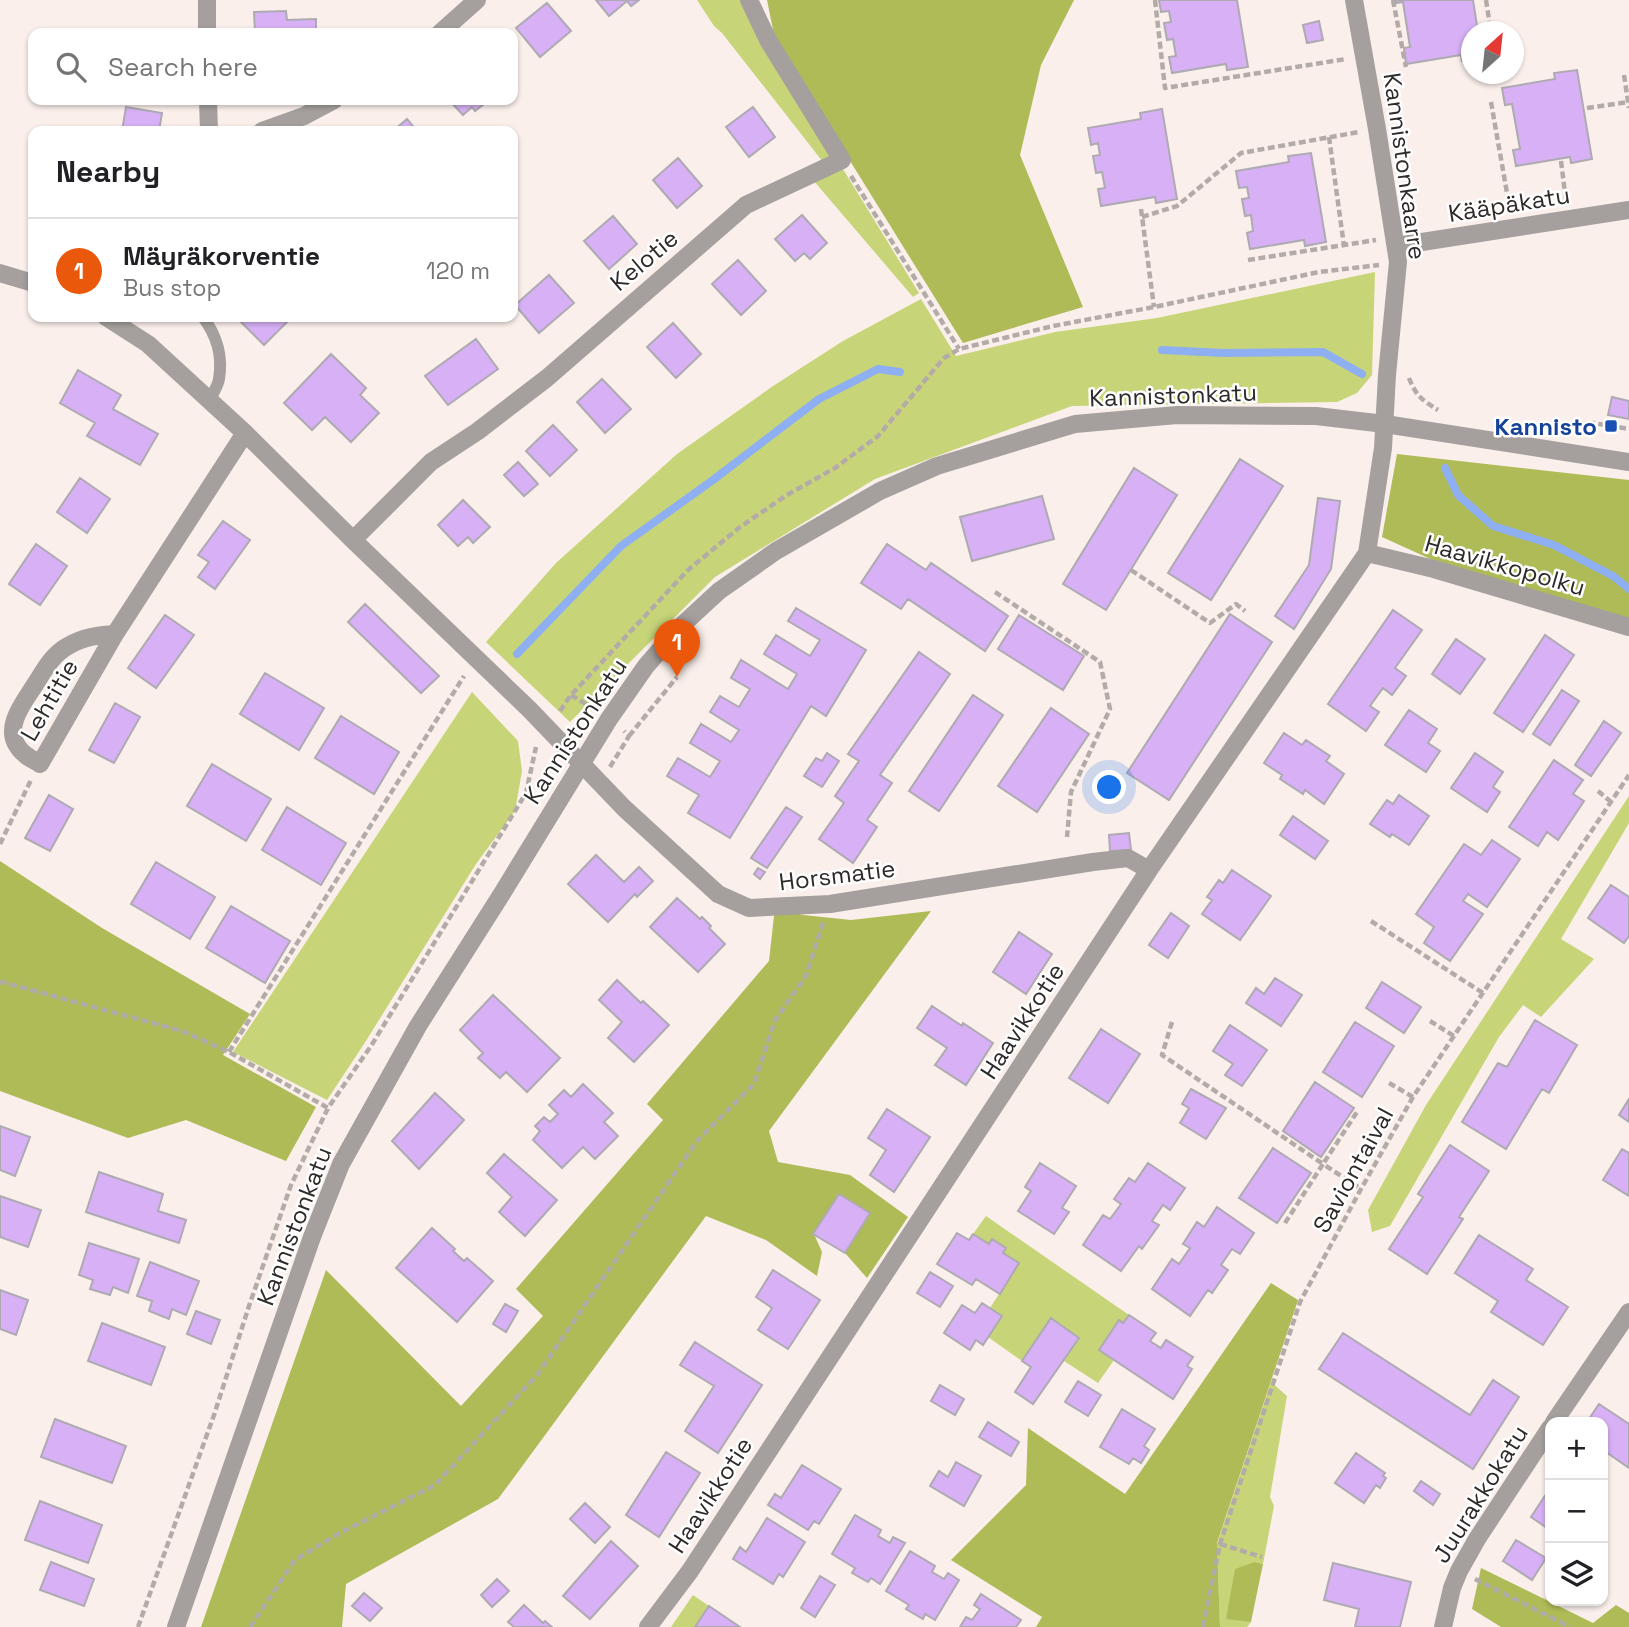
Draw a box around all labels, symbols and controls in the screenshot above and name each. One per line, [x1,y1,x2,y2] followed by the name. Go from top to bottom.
[1461,21,1524,84] north arrow
[28,28,518,105] search box
[52,48,90,86] icon: search
[108,50,258,84] text: Search here
[1377,71,1433,261] street label: Kannistonkaarre
[56,152,160,191] text: Nearby
[1446,179,1572,229] street label: Kääpäkatu
[603,223,685,297] street label: Kelotie
[123,239,320,273] text: Mäyräkorventie
[74,256,84,286] text: 1
[426,256,490,286] text: 120 m
[123,273,221,303] text: Bus stop
[1089,377,1257,413] street label: Kannistonkatu
[1495,411,1597,442] place label: Kannisto
[1603,418,1619,434] marker: Kannisto
[1421,527,1589,603] street label: Haavikkopolku
[654,619,700,677] pin: 1
[516,652,634,810] street label: Kannistonkatu
[13,653,85,747] street label: Lehtitie
[1092,770,1126,804] your location
[777,852,897,898] street label: Horsmatie
[973,957,1071,1085] street label: Haavikkotie
[1306,1102,1400,1238] street label: Saviontaival
[249,1142,339,1310] street label: Kannistonkatu
[1545,1417,1608,1606] map controls
[1545,1417,1608,1480] button: +
[1425,1419,1535,1569] street label: Juurakkokatu
[661,1431,759,1559] street label: Haavikkotie
[1545,1480,1608,1543] button: −
[1545,1543,1608,1606] button: layers

